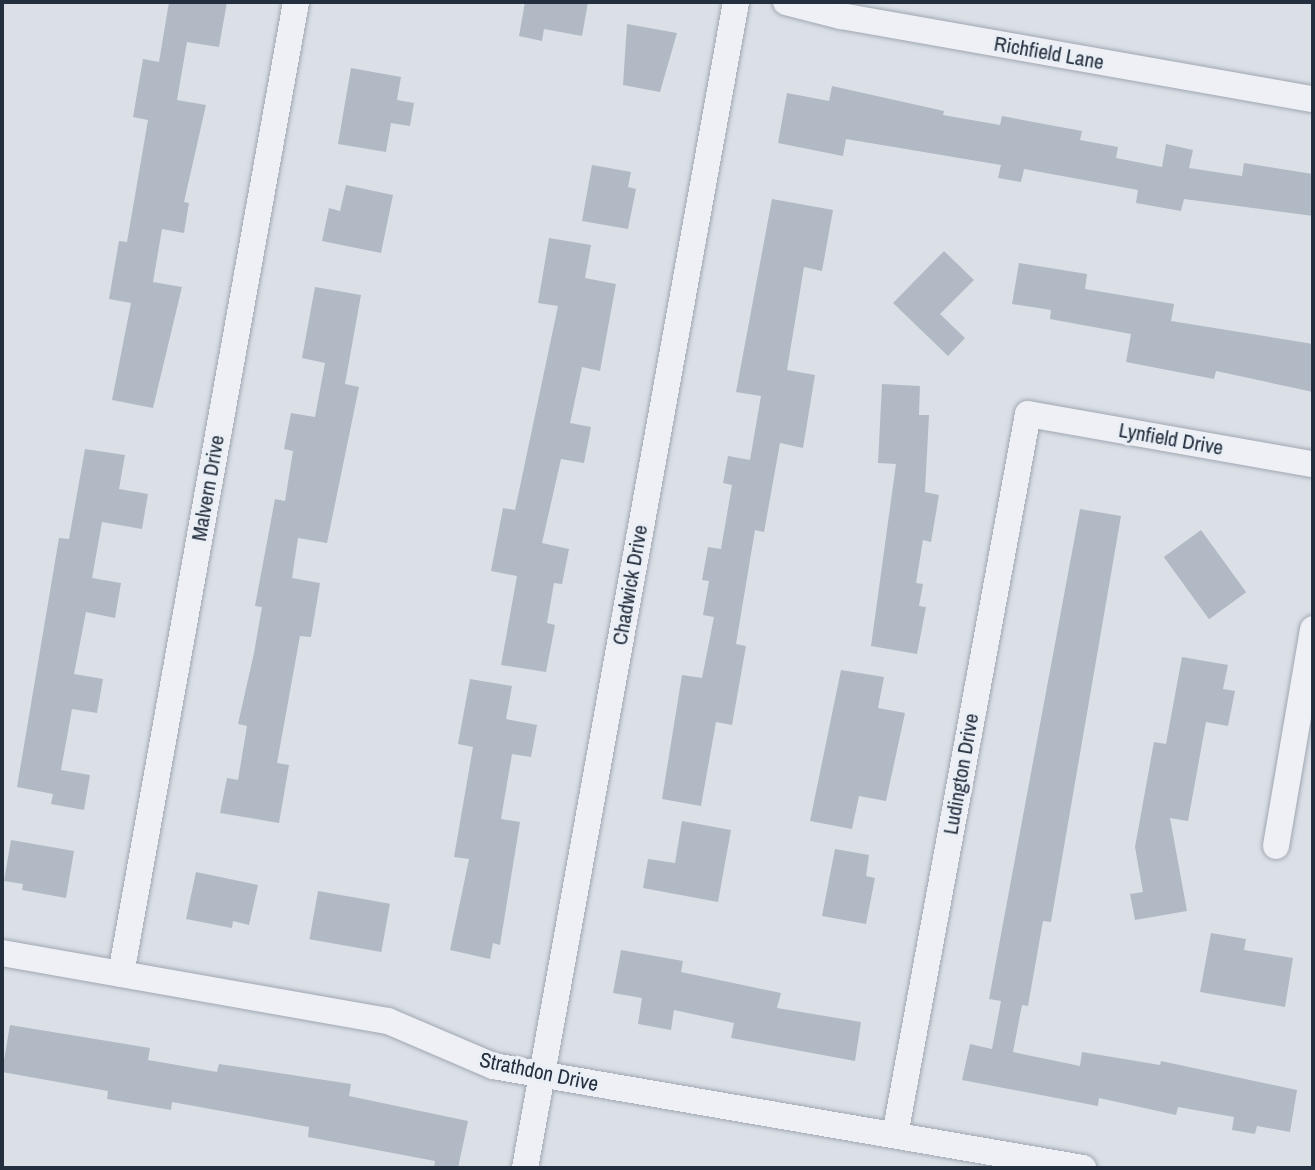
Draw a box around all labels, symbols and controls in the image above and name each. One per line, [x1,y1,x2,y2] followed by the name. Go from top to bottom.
[992,31,1106,75] street label: Richfield Lane
[1117,417,1225,461] street label: Lynfield Drive
[186,433,230,543] street label: Malvern Drive
[607,523,653,647] street label: Chadwick Drive
[938,711,984,837] street label: Ludington Drive
[477,1047,601,1097] street label: Strathdon Drive

